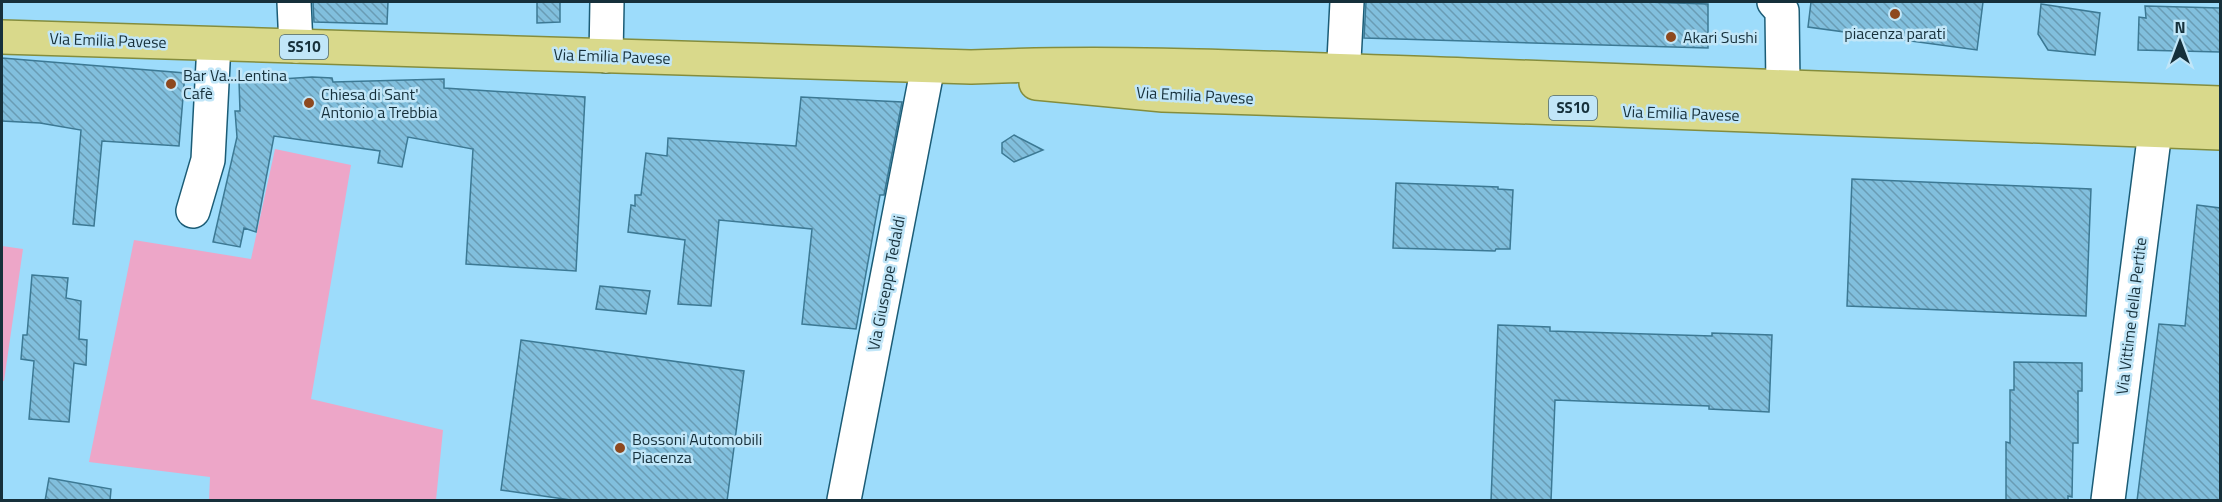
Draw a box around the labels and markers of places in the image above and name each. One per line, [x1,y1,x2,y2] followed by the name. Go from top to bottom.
[1888,7,1902,21] marker: piacenza parati
[1844,21,1946,45] place label: piacenza parati
[1683,25,1757,49] place label: Akari Sushi
[1664,30,1678,44] marker: Akari Sushi
[183,63,287,105] place label: Bar Va...Lentina Cafè
[164,77,178,91] marker: Bar Va...Lentina Cafè
[321,82,438,124] place label: Chiesa di Sant' Antonio a Trebbia
[302,96,316,110] marker: Chiesa di Sant' Antonio a Trebbia
[632,427,762,469] place label: Bossoni Automobili Piacenza
[613,441,627,455] marker: Bossoni Automobili Piacenza

